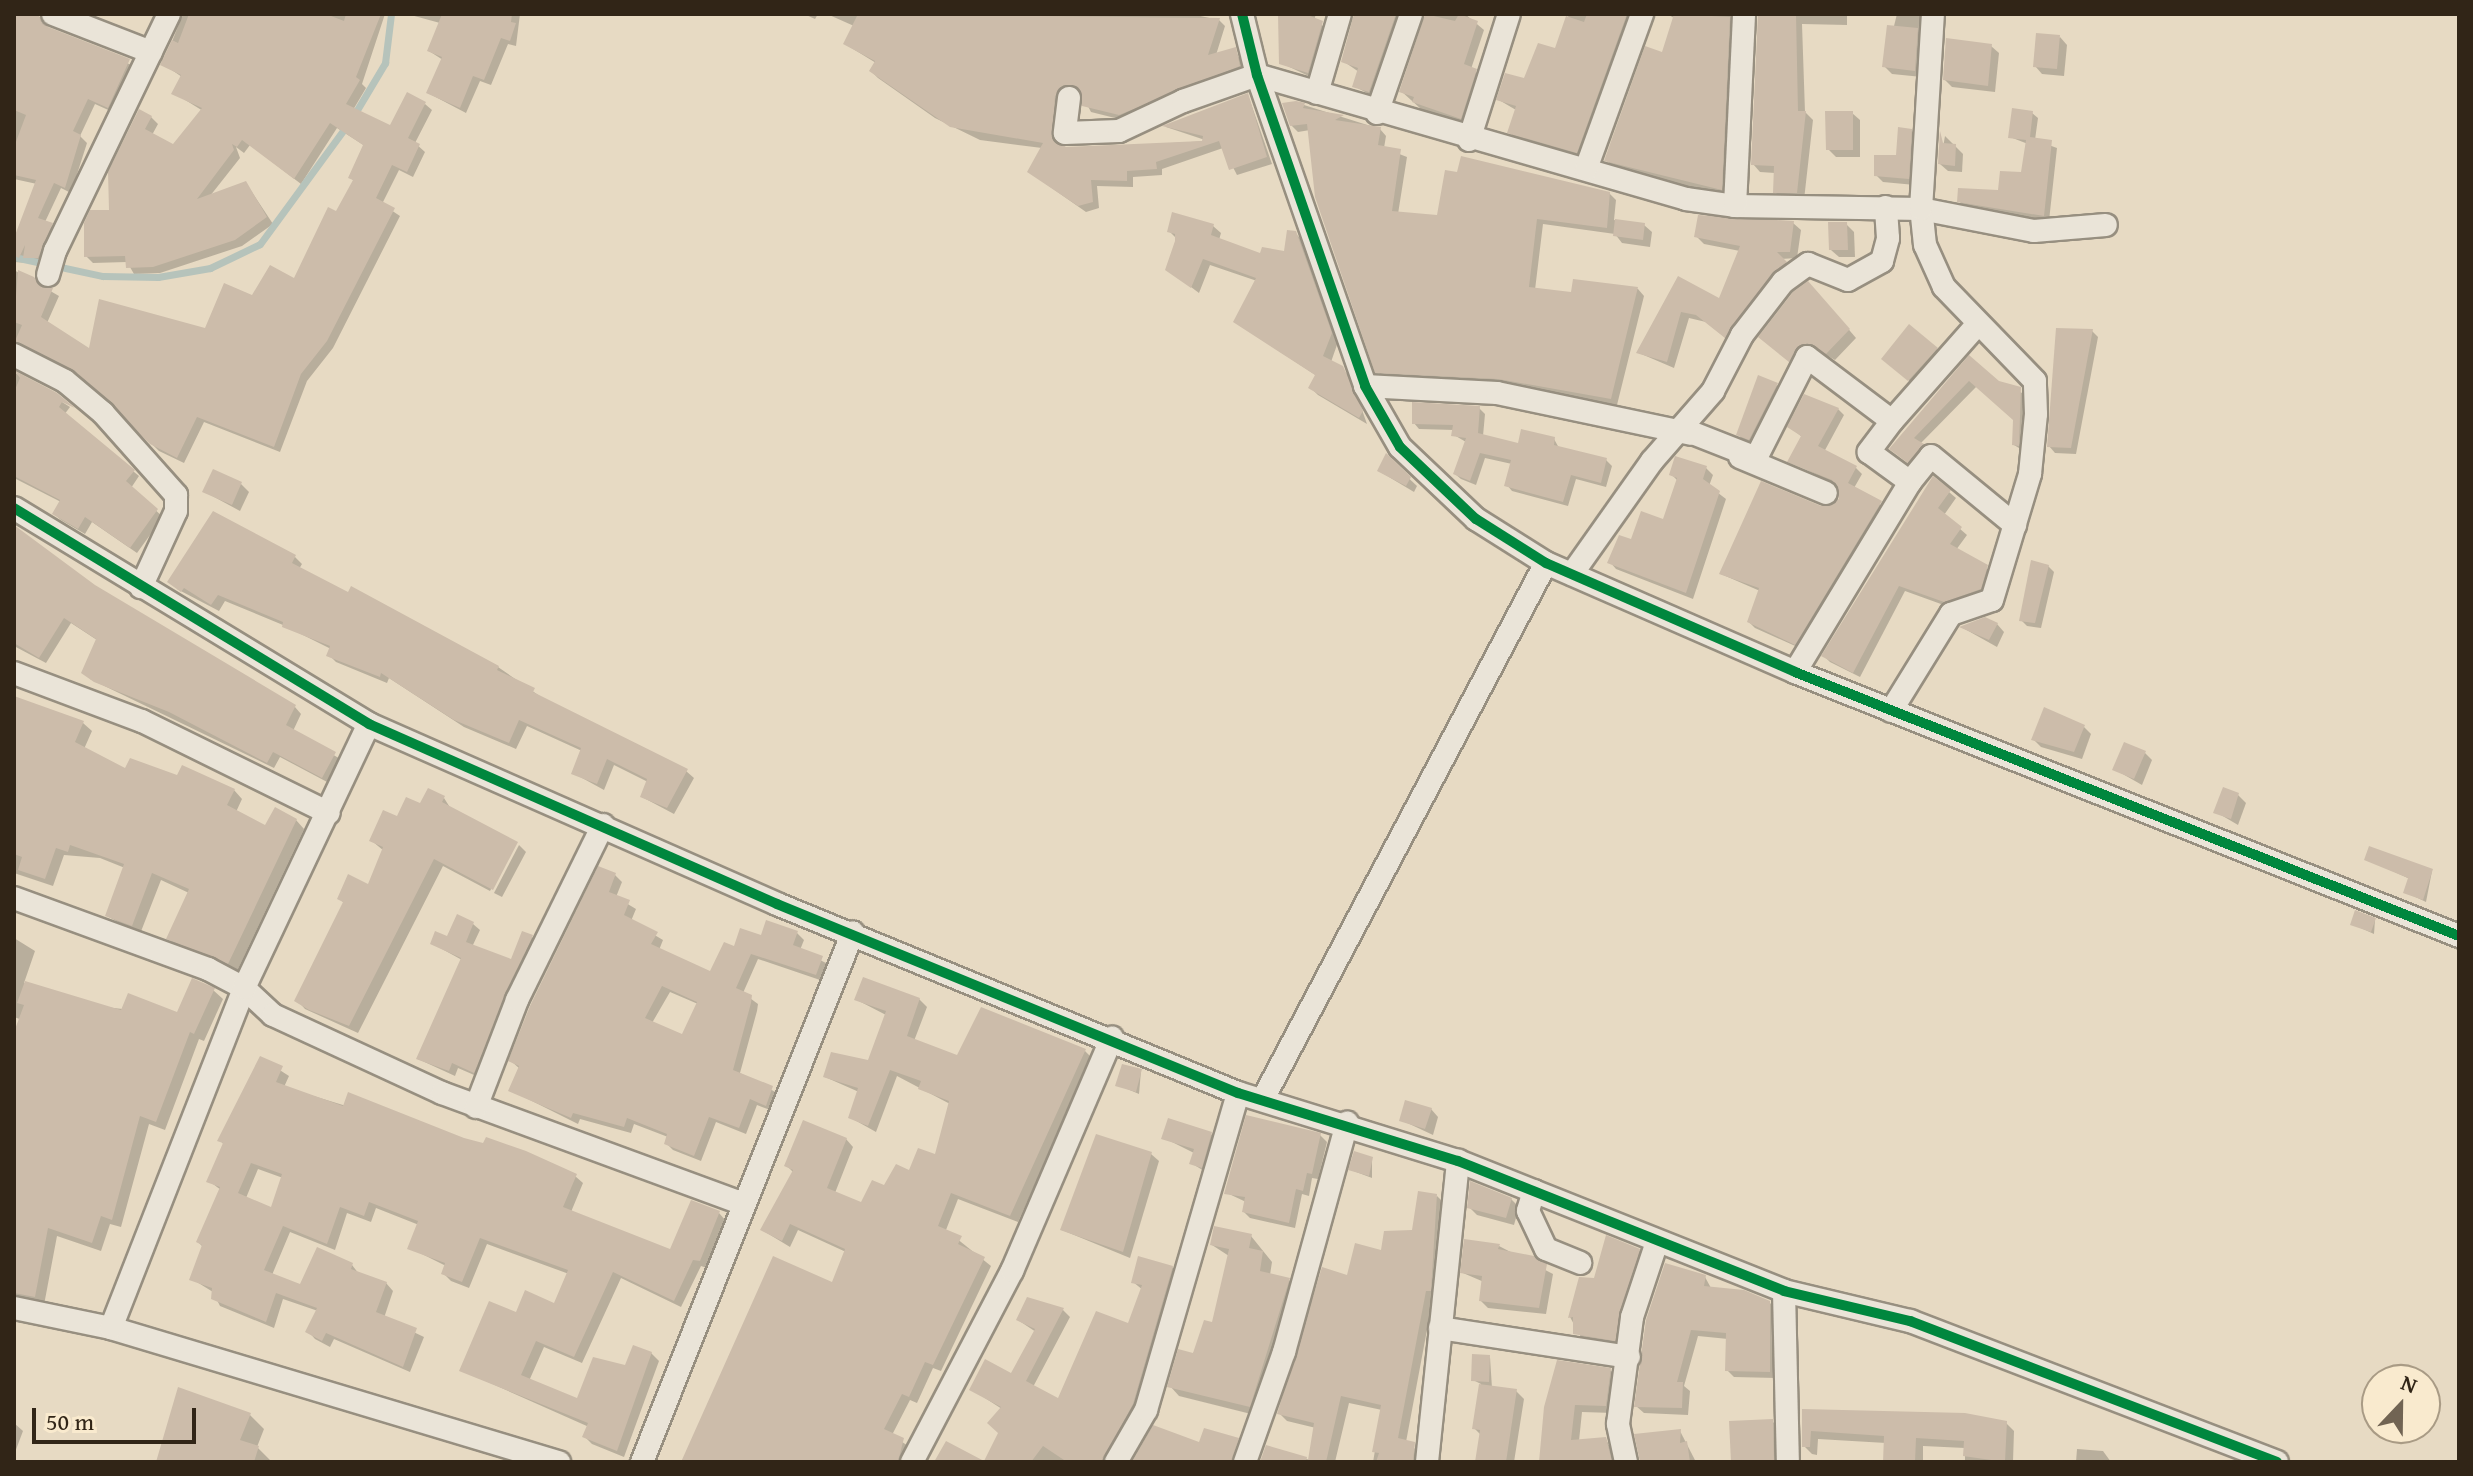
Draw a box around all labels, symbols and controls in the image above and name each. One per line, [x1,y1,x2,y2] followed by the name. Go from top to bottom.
[2361,1364,2441,1444] north arrow
[2396,1366,2422,1401] text: N
[36,1392,200,1442] scale bar
[46,1404,94,1439] text: 50 m

